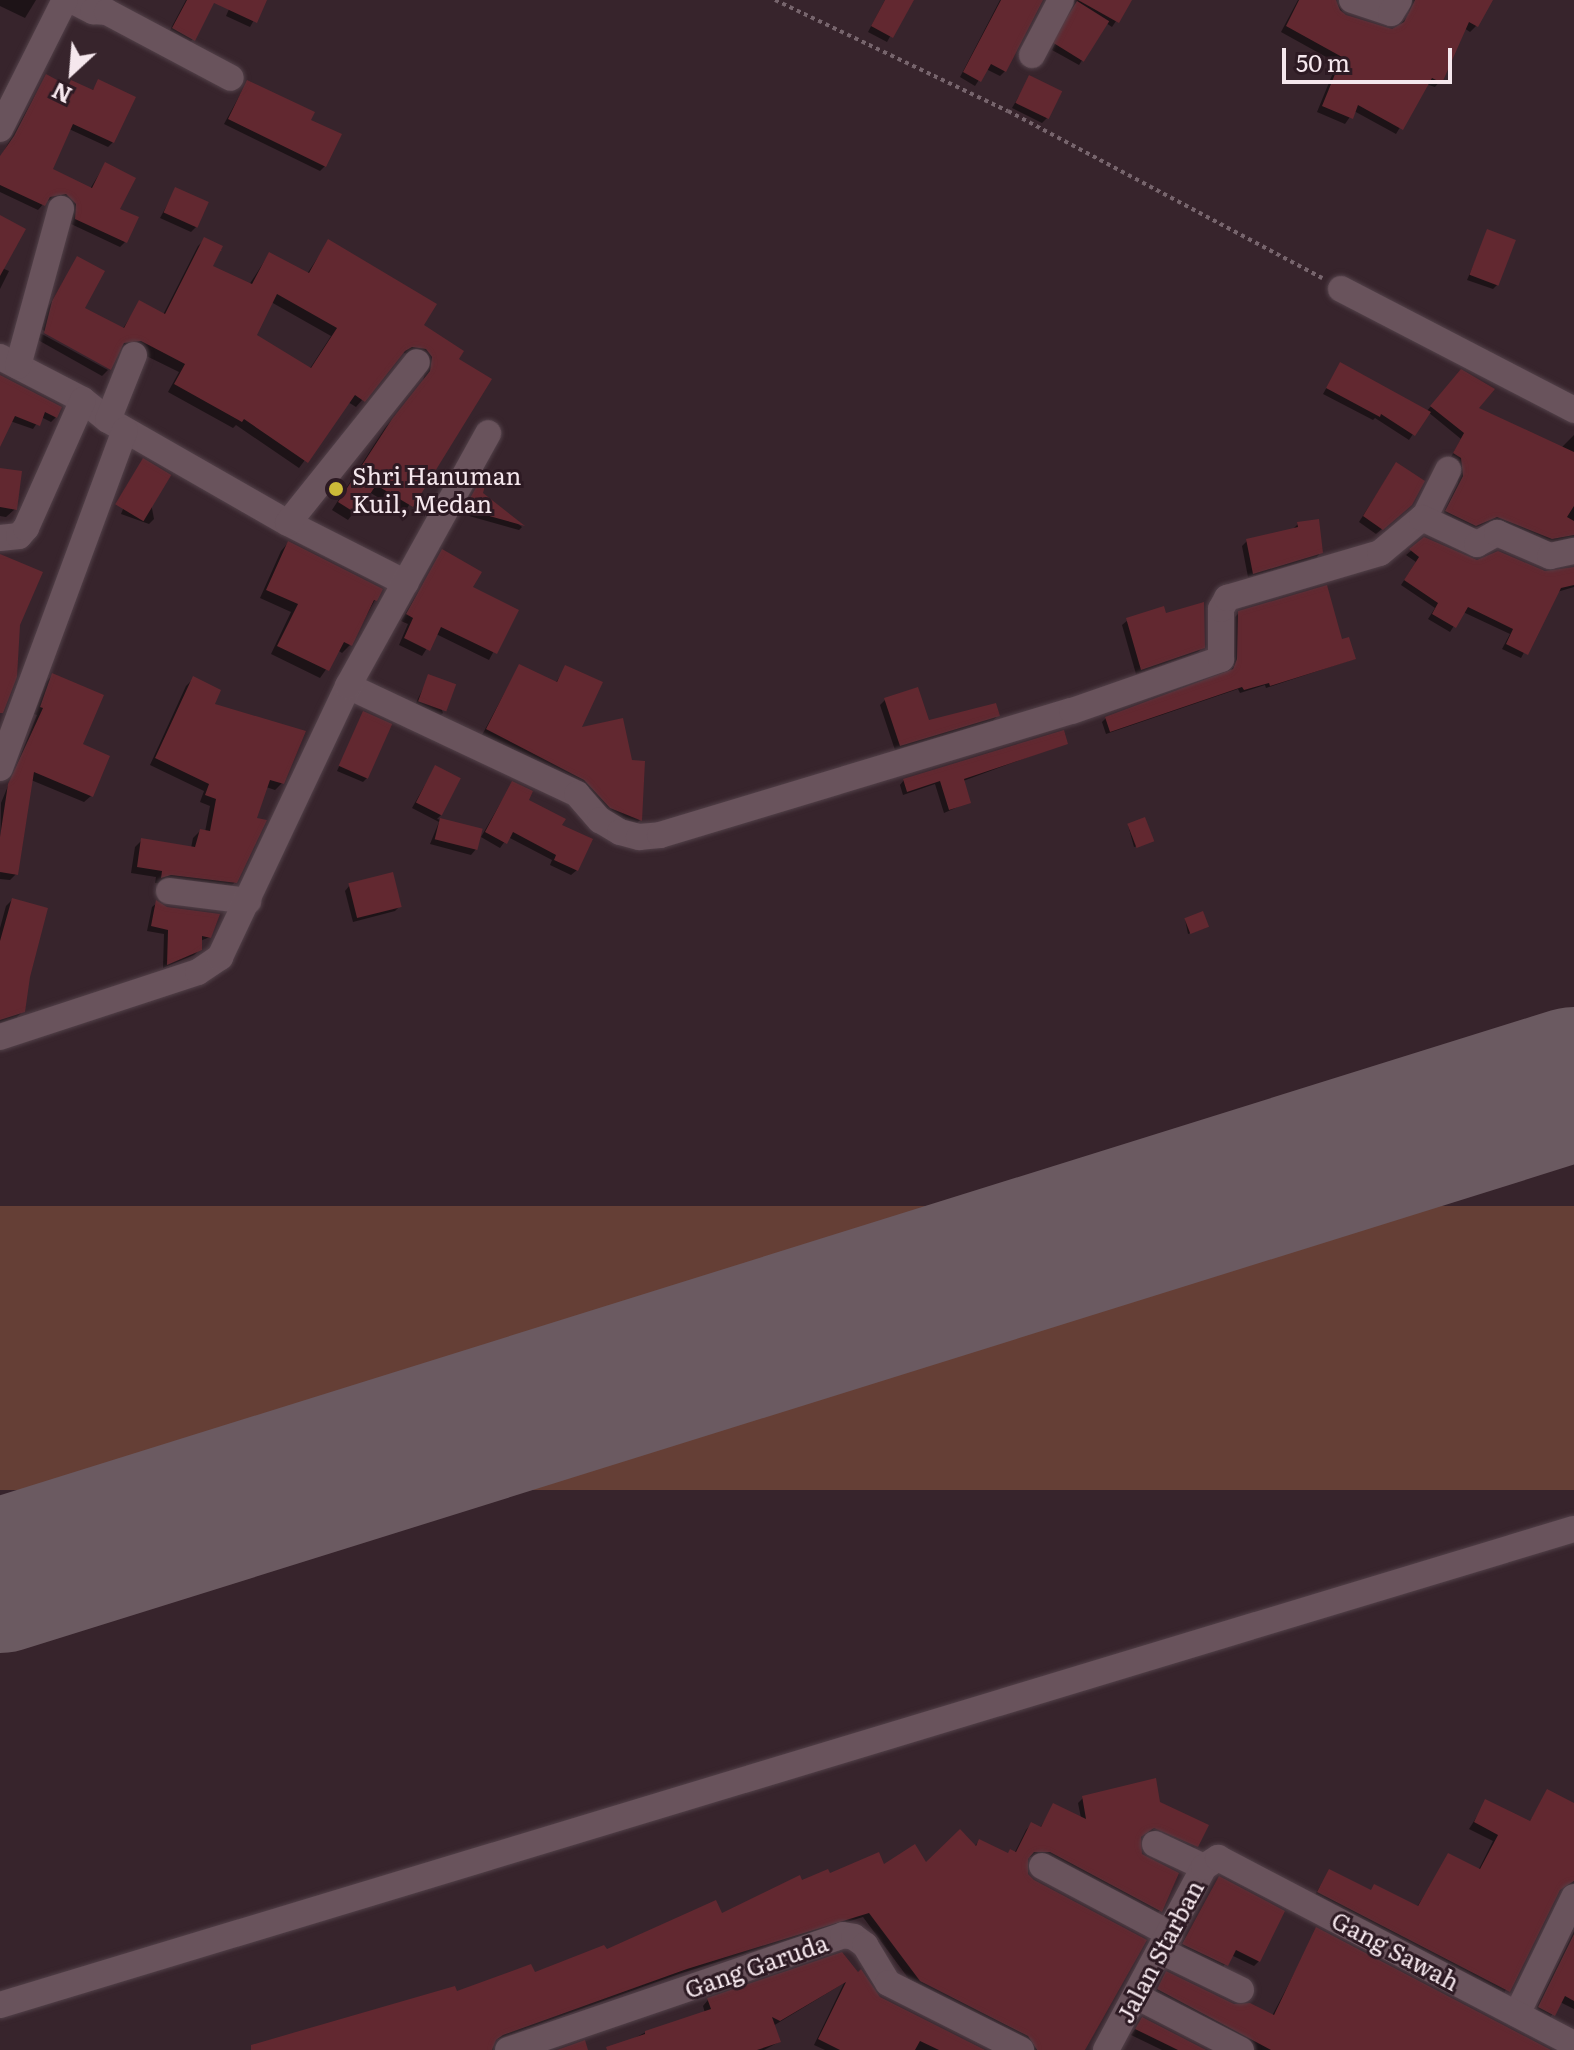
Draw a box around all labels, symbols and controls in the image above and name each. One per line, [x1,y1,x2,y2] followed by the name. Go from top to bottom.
[32,32,112,112] north arrow
[1286,32,1456,82] scale bar
[1296,44,1350,79] text: 50 m
[46,75,77,113] text: N
[352,461,521,517] place label: Shri Hanuman Kuil, Medan
[327,480,345,498] marker: Shri Hanuman Kuil, Medan
[1109,1875,1209,2027] street label: Jalan Starban
[1327,1904,1465,1996] street label: Gang Sawah
[681,1927,831,2003] street label: Gang Garuda

